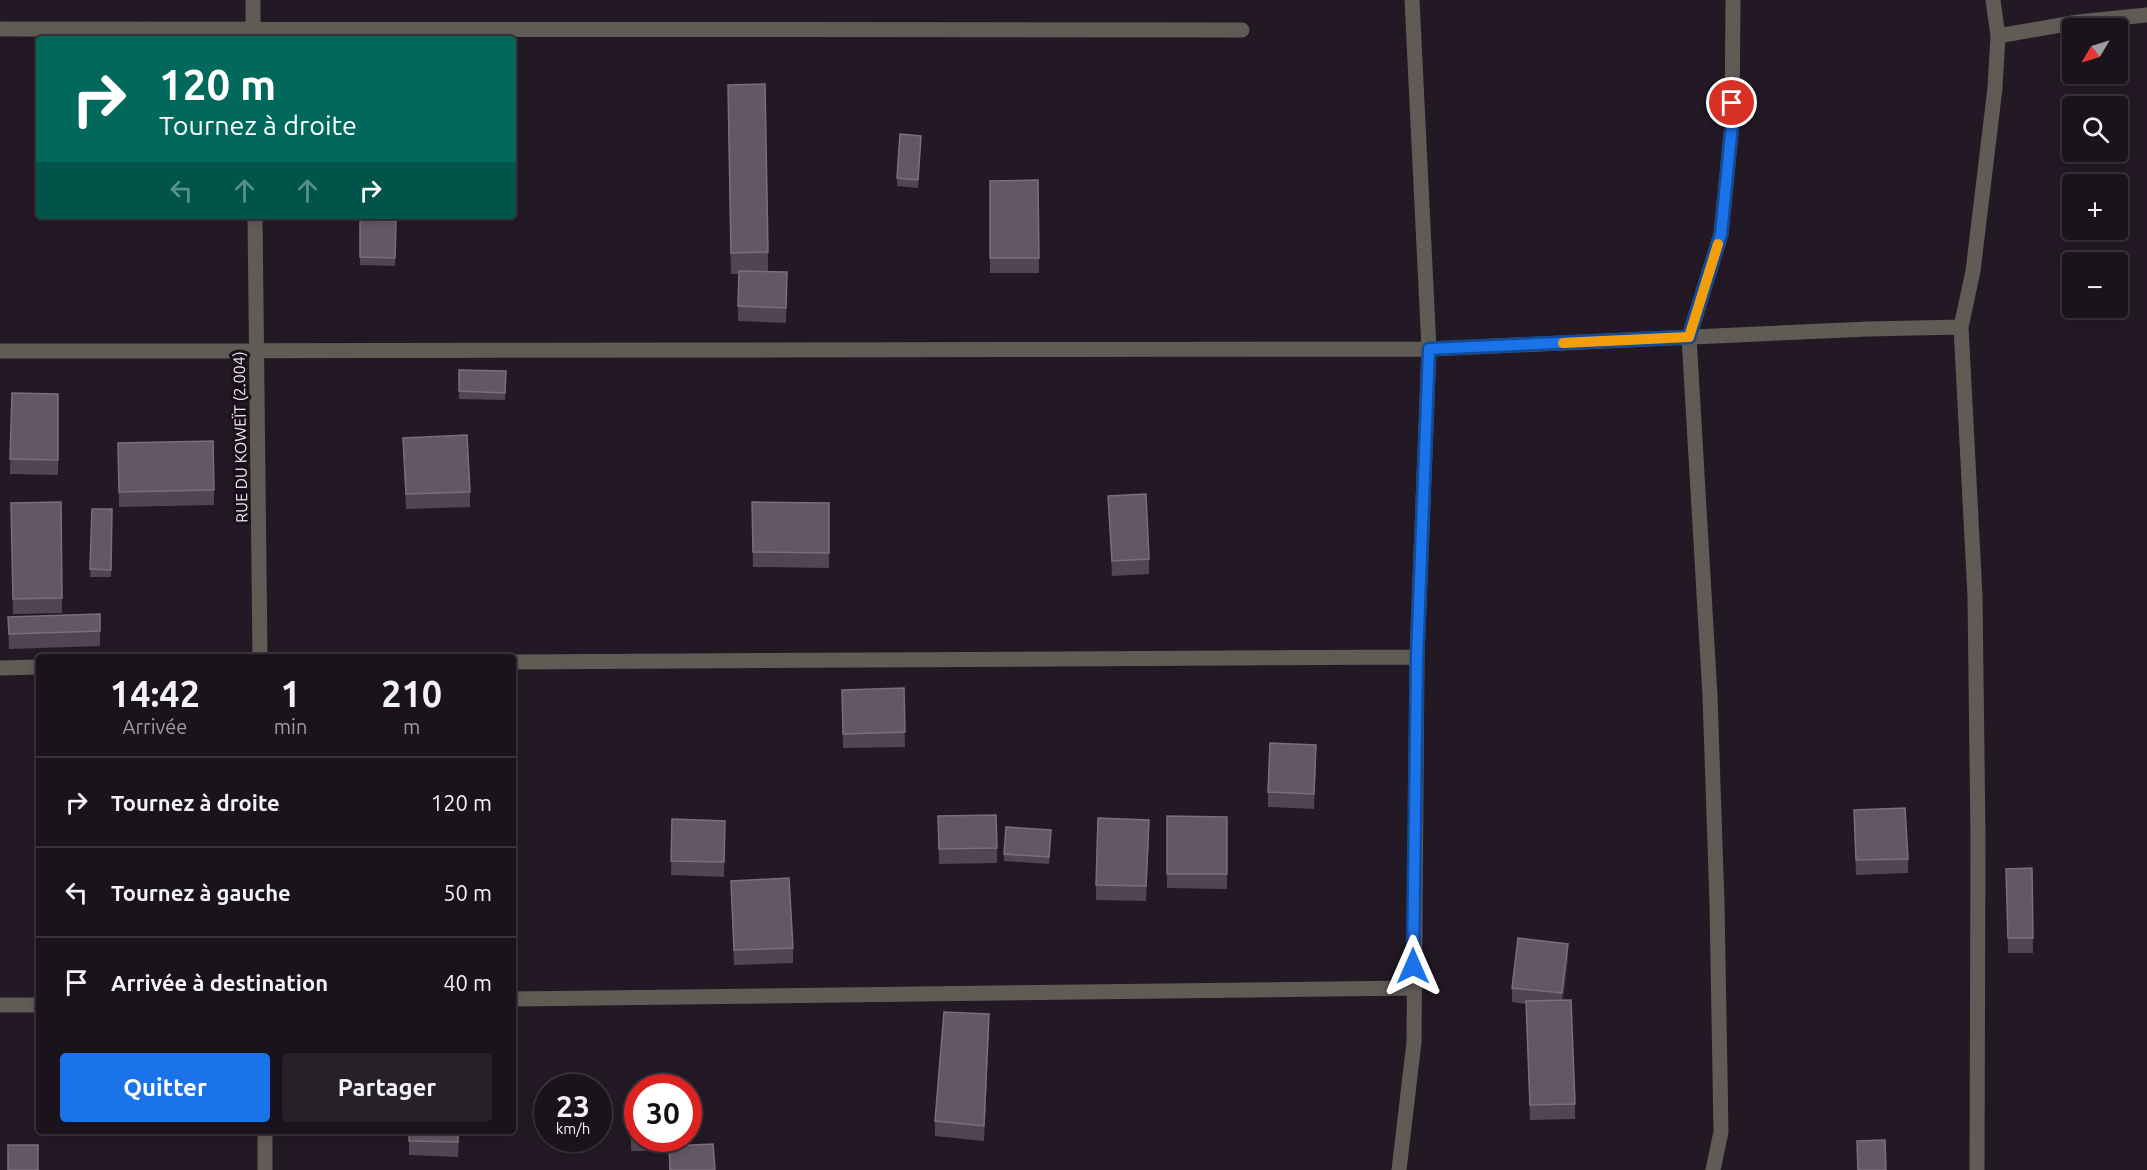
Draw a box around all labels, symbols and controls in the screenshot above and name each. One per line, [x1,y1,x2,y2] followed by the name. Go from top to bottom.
[2062,18,2128,84] north arrow
[2062,18,2128,318] map controls
[60,60,138,138] icon: right
[159,61,276,108] text: 120 m
[1706,77,1757,128] pin
[1715,86,1748,119] icon: arrive
[2062,96,2128,162] button: search
[159,110,357,140] text: Tournez à droite
[165,174,198,207] icon: left
[228,174,261,207] icon: ahead
[291,174,324,207] icon: ahead
[354,174,387,207] icon: right
[2062,174,2128,240] button: +
[2062,252,2128,318] button: −
[230,351,251,523] street label: RUE DU KOWEÏT (2.004)
[110,673,200,714] text: 14:42
[280,673,301,714] text: 1
[381,673,442,714] text: 210
[123,715,187,738] text: Arrivée
[274,715,307,738] text: min
[403,715,420,738] text: m
[60,786,93,819] icon: right
[111,790,280,815] text: Tournez à droite
[431,790,492,815] text: 120 m
[60,876,93,909] icon: left
[111,880,291,905] text: Tournez à gauche
[443,880,492,905] text: 50 m
[1381,934,1445,998] position arrow
[60,966,93,999] icon: arrive
[111,970,328,995] text: Arrivée à destination
[443,970,492,995] text: 40 m
[60,1053,270,1122] button: Quitter
[282,1053,492,1122] button: Partager
[624,1074,702,1152] speed limit sign: 30
[556,1089,590,1123] text: 23
[556,1120,590,1137] text: km/h

